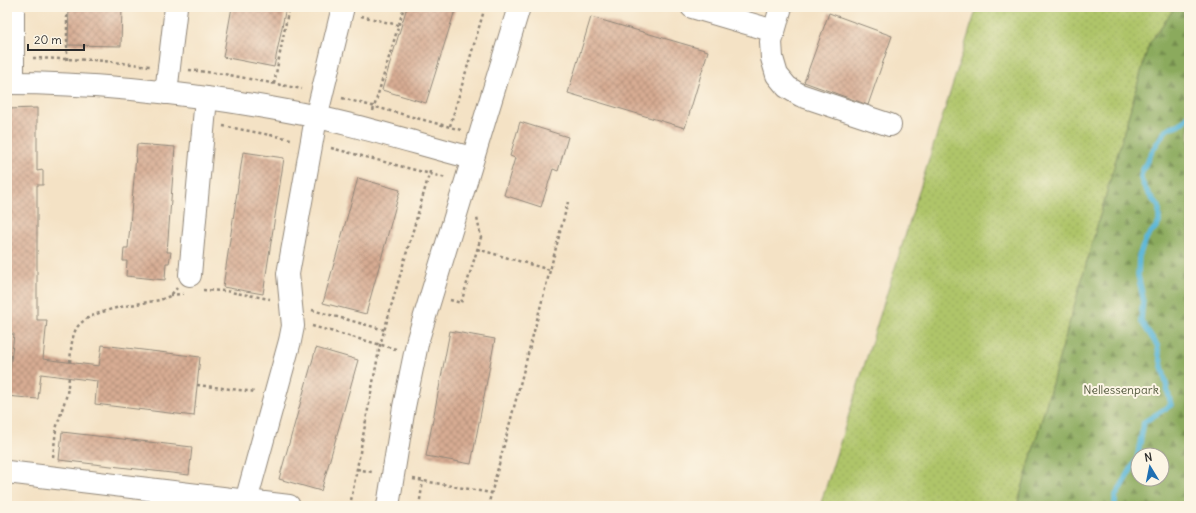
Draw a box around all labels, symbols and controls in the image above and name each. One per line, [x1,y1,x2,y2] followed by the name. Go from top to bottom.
[28,26,84,52] scale bar
[34,32,62,47] text: 20 m
[1083,382,1159,397] park label: Nellessenpark
[1130,447,1170,487] north arrow
[1143,450,1153,465] text: N

